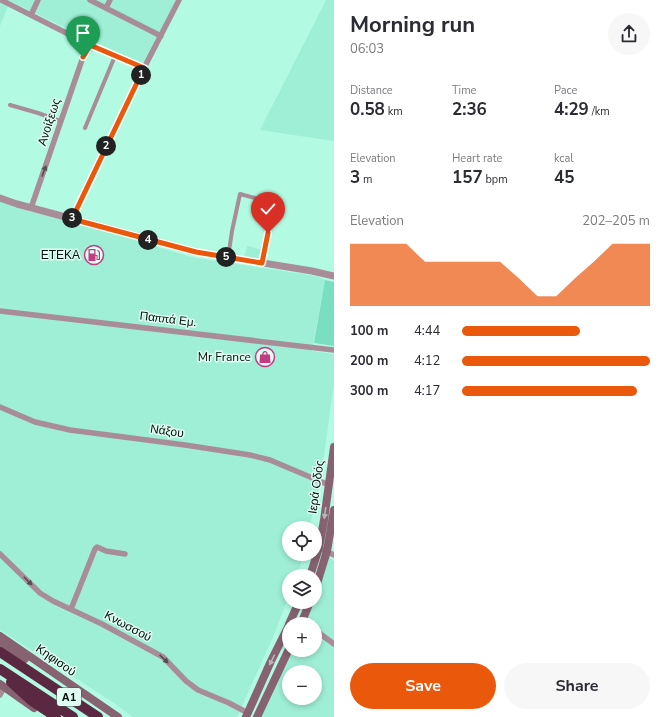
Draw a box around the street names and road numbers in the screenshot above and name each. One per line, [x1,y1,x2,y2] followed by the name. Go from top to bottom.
[34,96,64,148] street label: Ανοίξεως
[139,308,197,330] street label: Παππά Εμ.
[149,421,185,441] street label: Νάξου
[304,459,328,515] street label: Ιερά Οδός
[102,607,154,645] street label: Κνωσσού
[33,640,79,680] street label: Κηφισού
[57,688,81,706] road number: Α1

